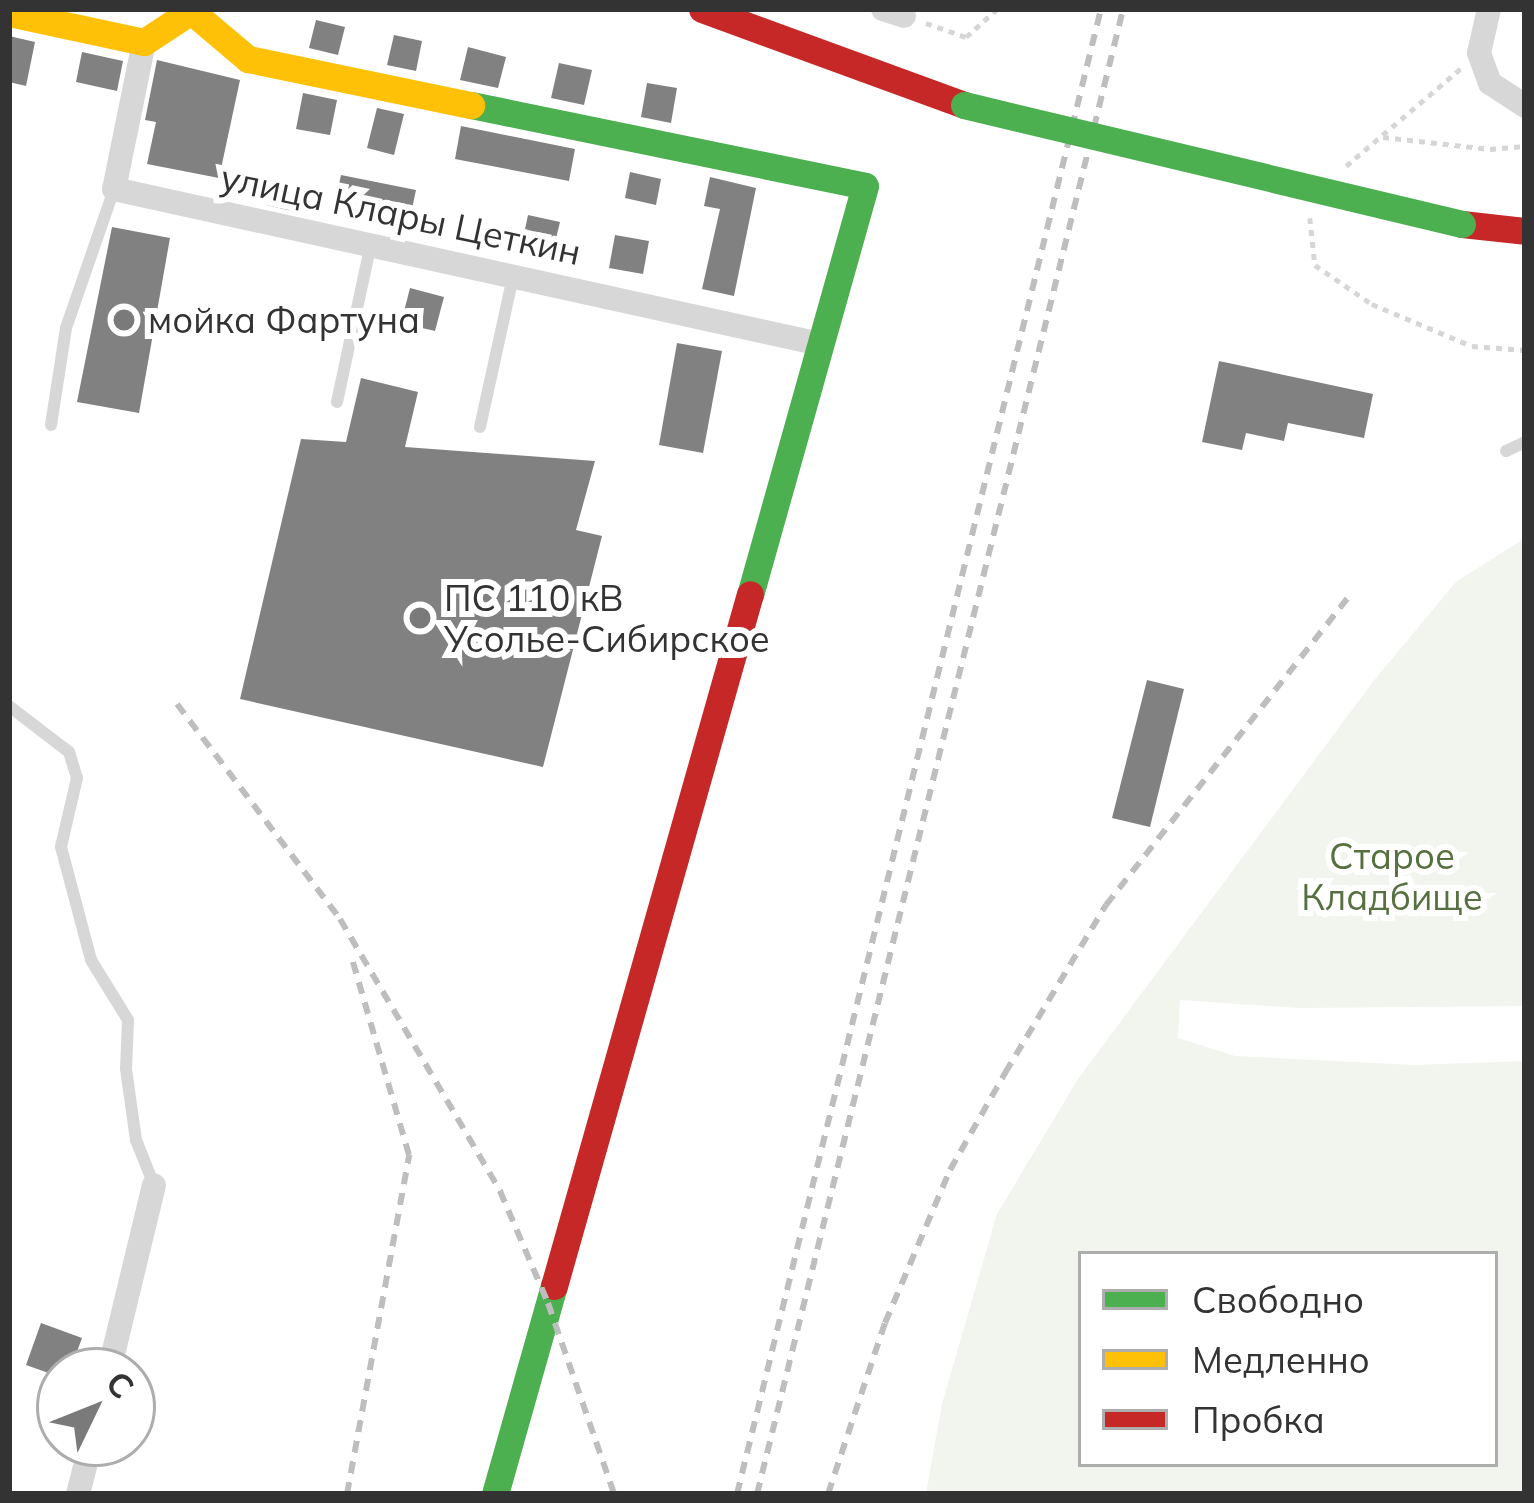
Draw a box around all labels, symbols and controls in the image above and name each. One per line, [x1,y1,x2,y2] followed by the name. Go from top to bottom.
[217,155,585,273] street label: улица Клары Цеткин
[148,298,420,342] place label: мойка Фартуна
[111,307,137,333] marker: мойка Фартуна
[444,575,770,660] place label: ПС 110 кВ Усолье-Сибирское
[407,605,433,631] marker: ПС 110 кВ Усолье-Сибирское
[1301,833,1483,918] park label: Старое Кладбище
[1078,1251,1498,1467] legend
[1192,1277,1364,1322] text: Свободно
[1192,1337,1370,1382] text: Медленно
[36,1347,156,1467] north arrow
[98,1362,143,1406] text: С
[1192,1397,1325,1442] text: Пробка

